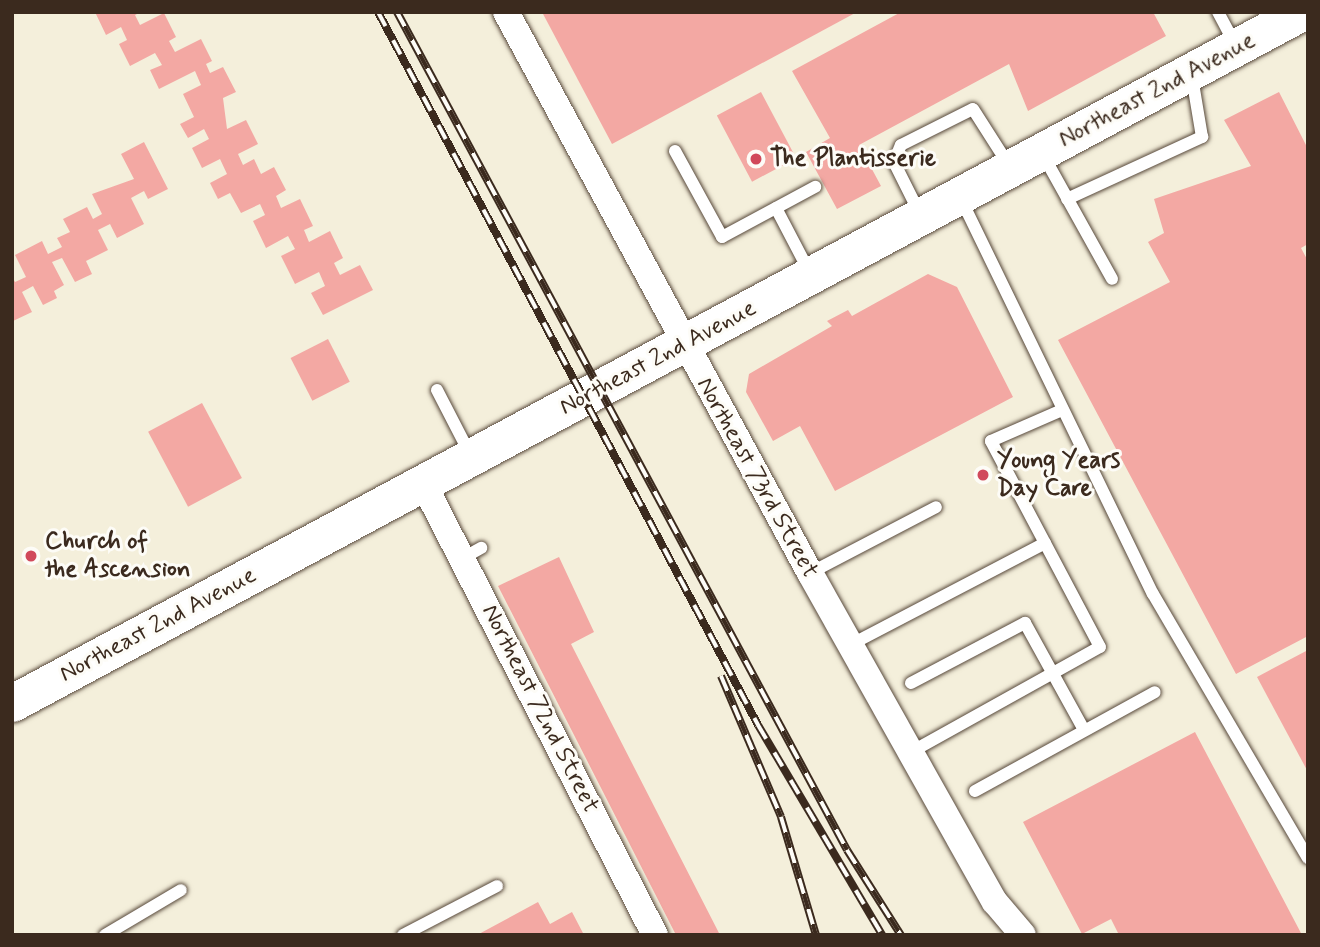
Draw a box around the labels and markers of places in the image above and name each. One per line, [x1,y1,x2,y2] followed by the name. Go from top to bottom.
[770,145,941,173] place label: The Plantisserie
[748,151,764,167] marker: The Plantisserie
[997,447,1120,503] place label: Young Years Day Care
[975,467,991,483] marker: Young Years Day Care
[45,528,191,584] place label: Church of the Ascension
[23,548,39,564] marker: Church of the Ascension

